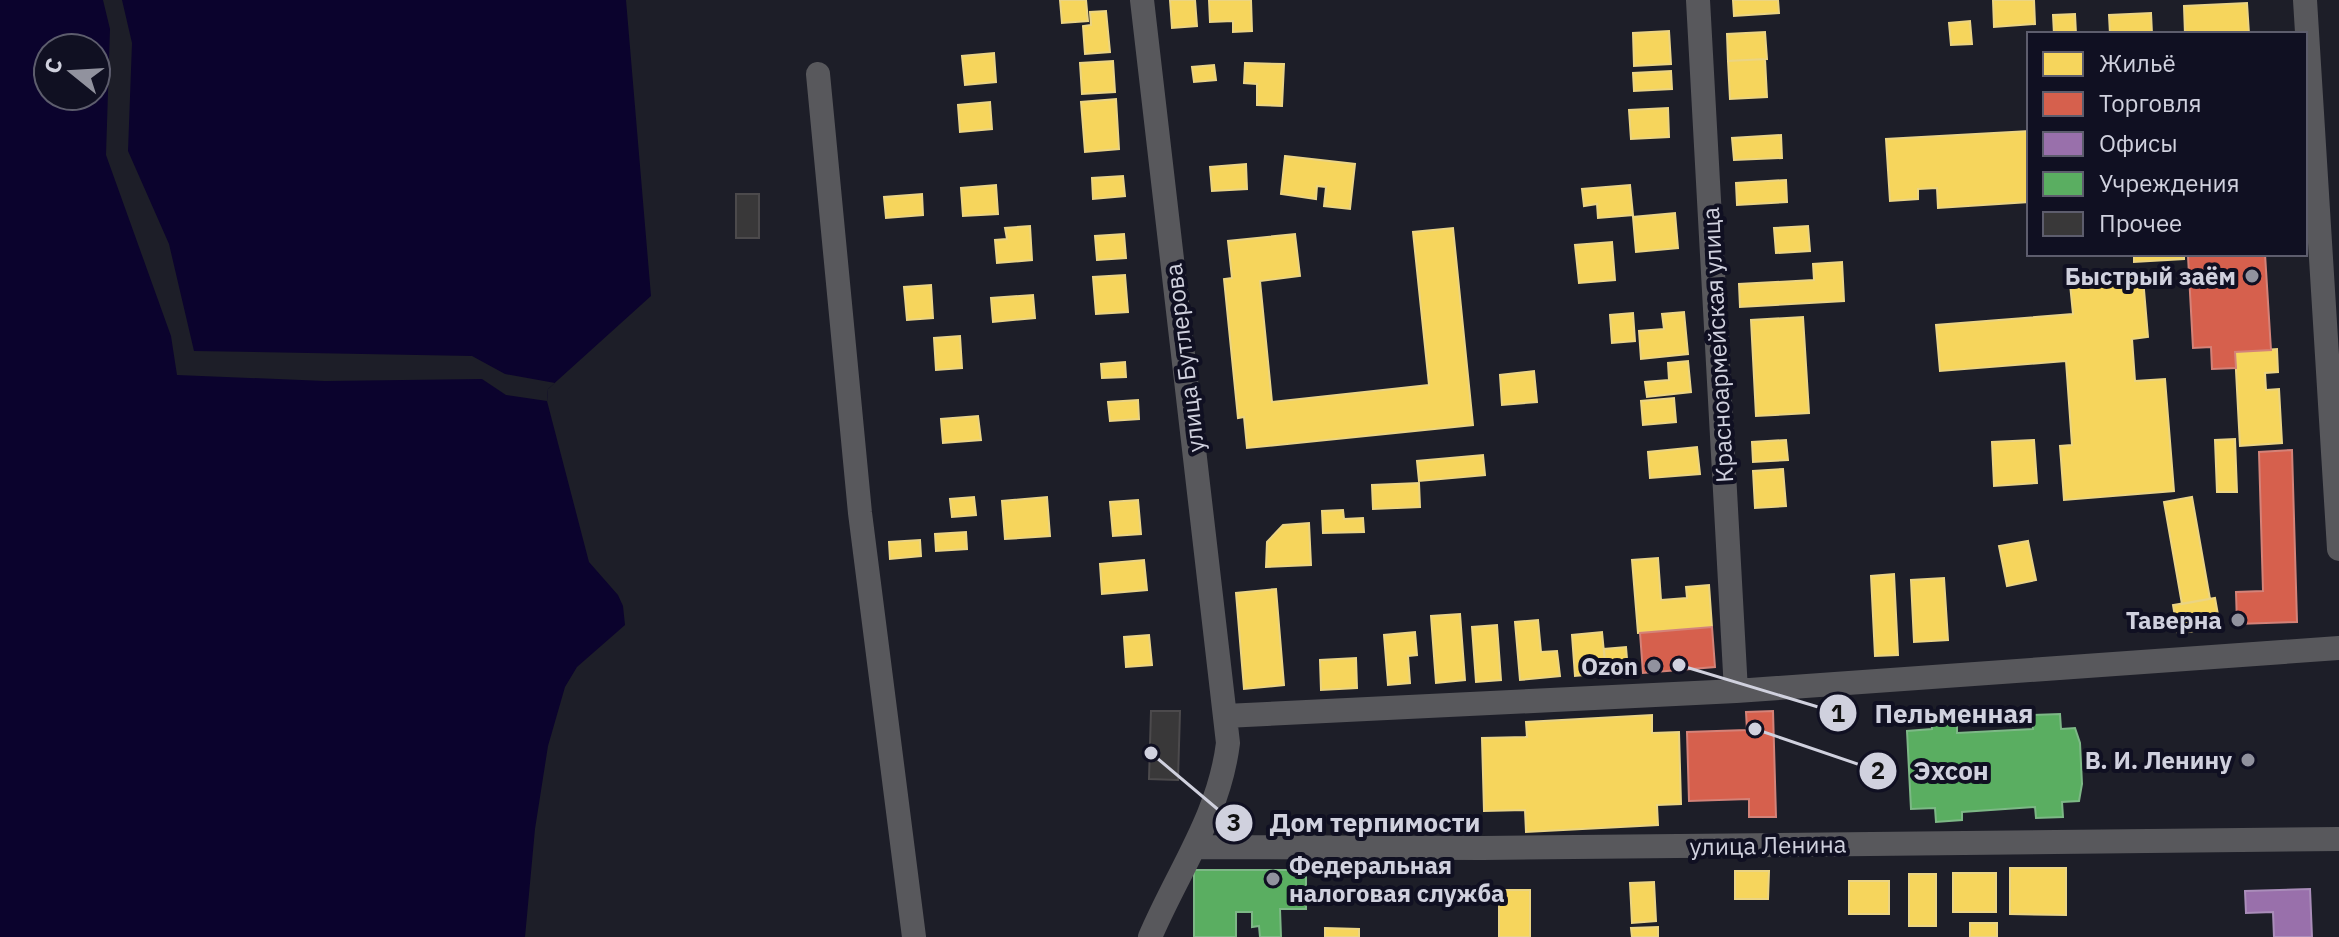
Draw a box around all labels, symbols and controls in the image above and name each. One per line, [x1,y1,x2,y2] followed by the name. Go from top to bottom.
[32,32,112,112] north arrow
[2027,32,2307,256] legend
[2099,47,2176,79] text: Жильё
[36,54,69,77] text: С
[2099,87,2202,119] text: Торговля
[2099,127,2178,159] text: Офисы
[2099,167,2240,199] text: Учреждения
[1694,206,1740,484] street label: Красноармейская улица
[2099,207,2182,239] text: Прочее
[2065,260,2236,292] place label: Быстрый заём
[1157,261,1211,454] street label: улица Бутлерова
[2243,267,2261,285] marker: Быстрый заём
[2126,604,2222,636] place label: Таверна
[2229,611,2247,629] marker: Таверна
[1581,650,1638,682] place label: Ozon
[1645,657,1663,675] marker: Ozon
[1818,688,2049,738] callout: Пельменная
[1875,696,2033,730] text: Пельменная
[1831,697,1845,729] text: 1
[2085,744,2232,776] place label: В. И. Ленину
[1858,746,2005,796] callout: Эхсон
[2239,751,2257,769] marker: В. И. Ленину
[1913,753,1989,787] text: Эхсон
[1871,754,1885,786] text: 2
[1214,798,1497,848] callout: Дом терпимости
[1269,805,1481,839] text: Дом терпимости
[1227,806,1241,838] text: 3
[1689,828,1847,862] street label: улица Ленина
[1289,849,1505,909] place label: Федеральная налоговая служба
[1264,870,1282,888] marker: Федеральная налоговая служба

